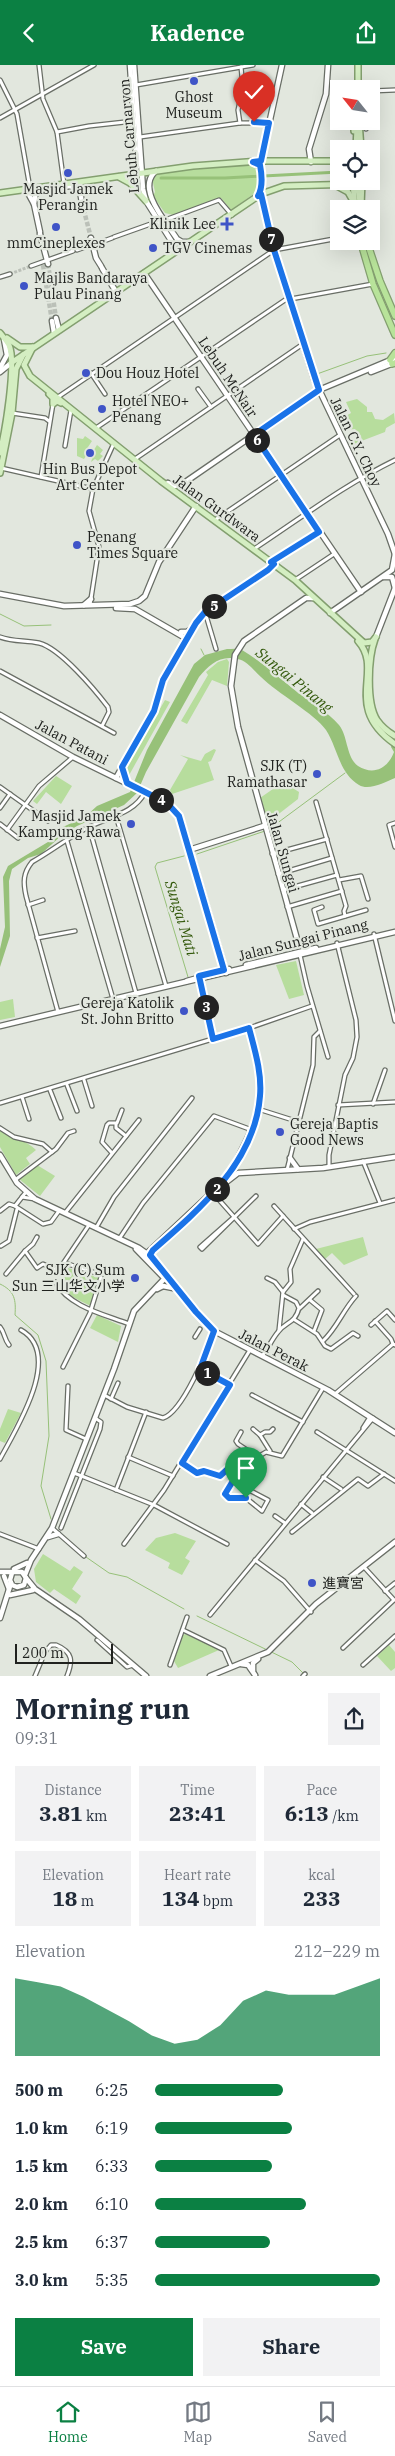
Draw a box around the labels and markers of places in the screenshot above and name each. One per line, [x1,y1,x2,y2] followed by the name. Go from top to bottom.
[233,71,275,122] pin
[188,75,200,87] marker: Ghost Museum
[165,88,223,122] place label: Ghost Museum
[62,167,74,179] marker: Masjid Jamek Perangin
[23,180,114,214] place label: Masjid Jamek Perangin
[149,215,216,233] place label: Klinik Lee
[220,217,234,231] marker: Klinik Lee
[50,221,62,233] marker: mmCineplexes
[258,227,284,251] pin: 7
[7,234,106,252] place label: mmCineplexes
[163,239,252,257] place label: TGV Cinemas
[147,242,159,254] marker: TGV Cinemas
[34,269,148,303] place label: Majlis Bandaraya Pulau Pinang
[18,280,30,292] marker: Majlis Bandaraya Pulau Pinang
[96,364,199,382] place label: Dou Houz Hotel
[80,367,92,379] marker: Dou Houz Hotel
[112,392,189,426] place label: Hotel NEO+ Penang
[96,403,108,415] marker: Hotel NEO+ Penang
[244,427,270,453] pin: 6
[84,447,96,459] marker: Hin Bus Depot Art Center
[43,460,137,494] place label: Hin Bus Depot Art Center
[87,528,178,562] place label: Penang Times Square
[71,539,83,551] marker: Penang Times Square
[202,593,226,619] pin: 5
[227,757,308,791] place label: SJK (T) Ramathasar
[311,768,323,780] marker: SJK (T) Ramathasar
[148,787,174,813] pin: 4
[18,807,122,841] place label: Masjid Jamek Kampung Rawa
[125,818,137,830] marker: Masjid Jamek Kampung Rawa
[81,994,175,1028] place label: Gereja Katolik St. John Britto
[194,995,218,1019] pin: 3
[178,1005,190,1017] marker: Gereja Katolik St. John Britto
[290,1115,378,1149] place label: Gereja Baptis Good News
[274,1126,286,1138] marker: Gereja Baptis Good News
[204,1177,230,1201] pin: 2
[12,1261,125,1295] place label: SJK (C) Sum Sun 三山华文小学
[129,1272,141,1284] marker: SJK (C) Sum Sun 三山华文小学
[194,1361,220,1385] pin: 1
[225,1447,267,1498] pin
[322,1574,364,1592] place label: 進寶宮
[306,1577,318,1589] marker: 進寶宮

